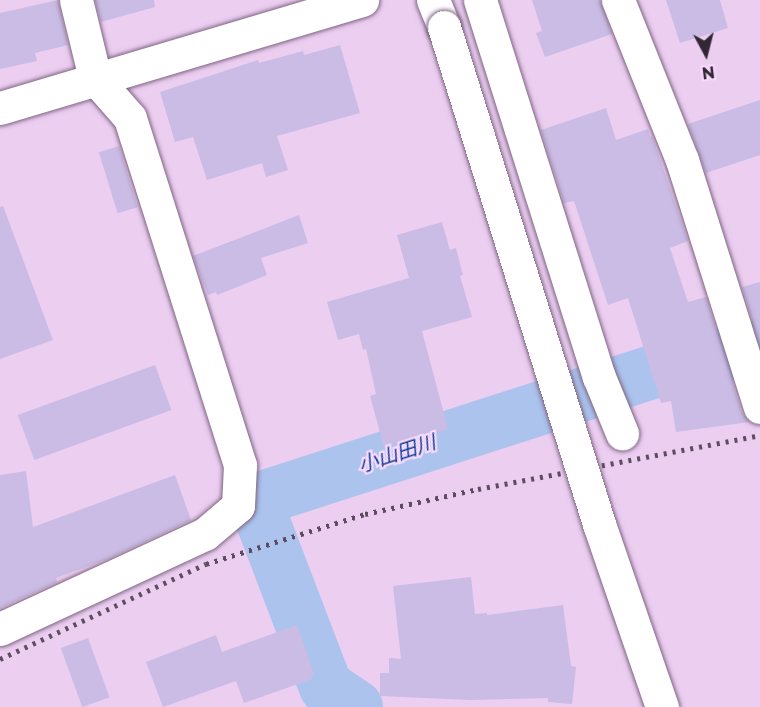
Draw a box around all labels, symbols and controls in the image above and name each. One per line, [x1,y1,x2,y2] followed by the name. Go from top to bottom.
[676,24,736,84] north arrow
[701,62,716,83] text: N
[355,430,439,478] water label: 小山田川

